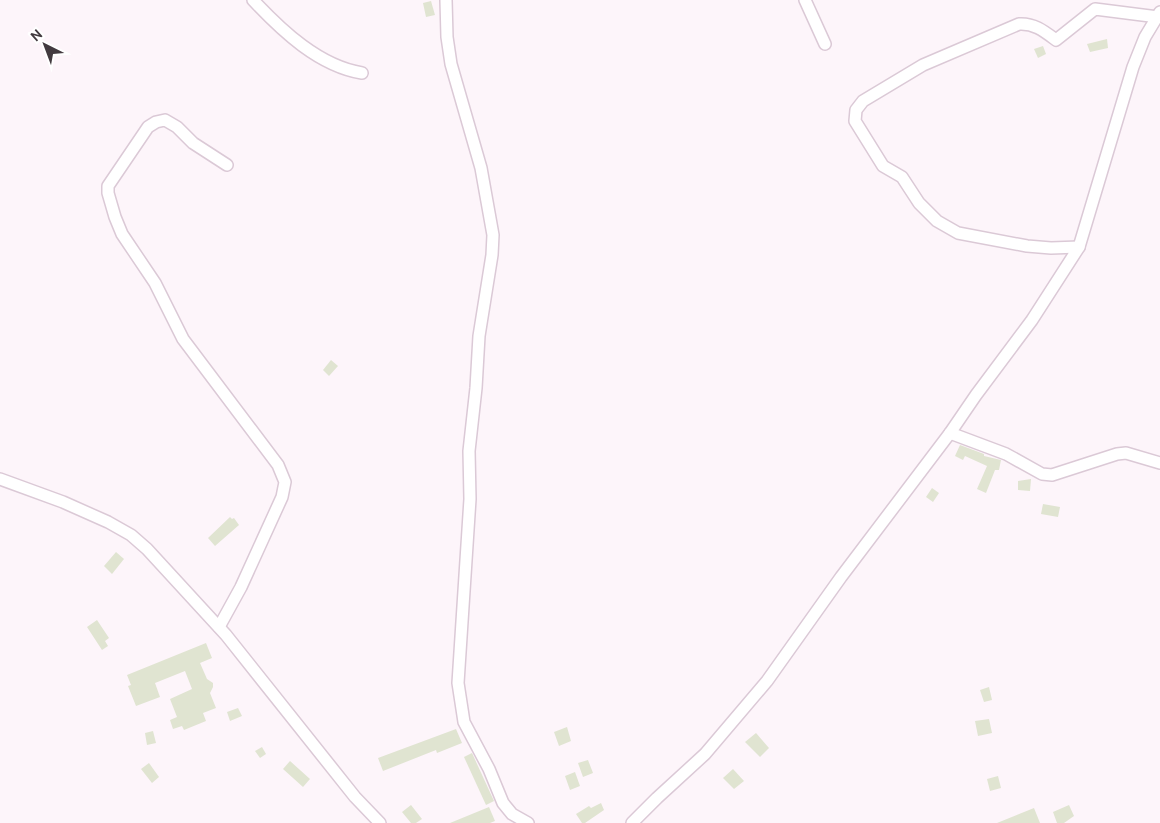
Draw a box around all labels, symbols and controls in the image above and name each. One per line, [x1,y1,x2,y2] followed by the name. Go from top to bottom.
[20,20,70,70] north arrow
[27,25,46,45] text: N

